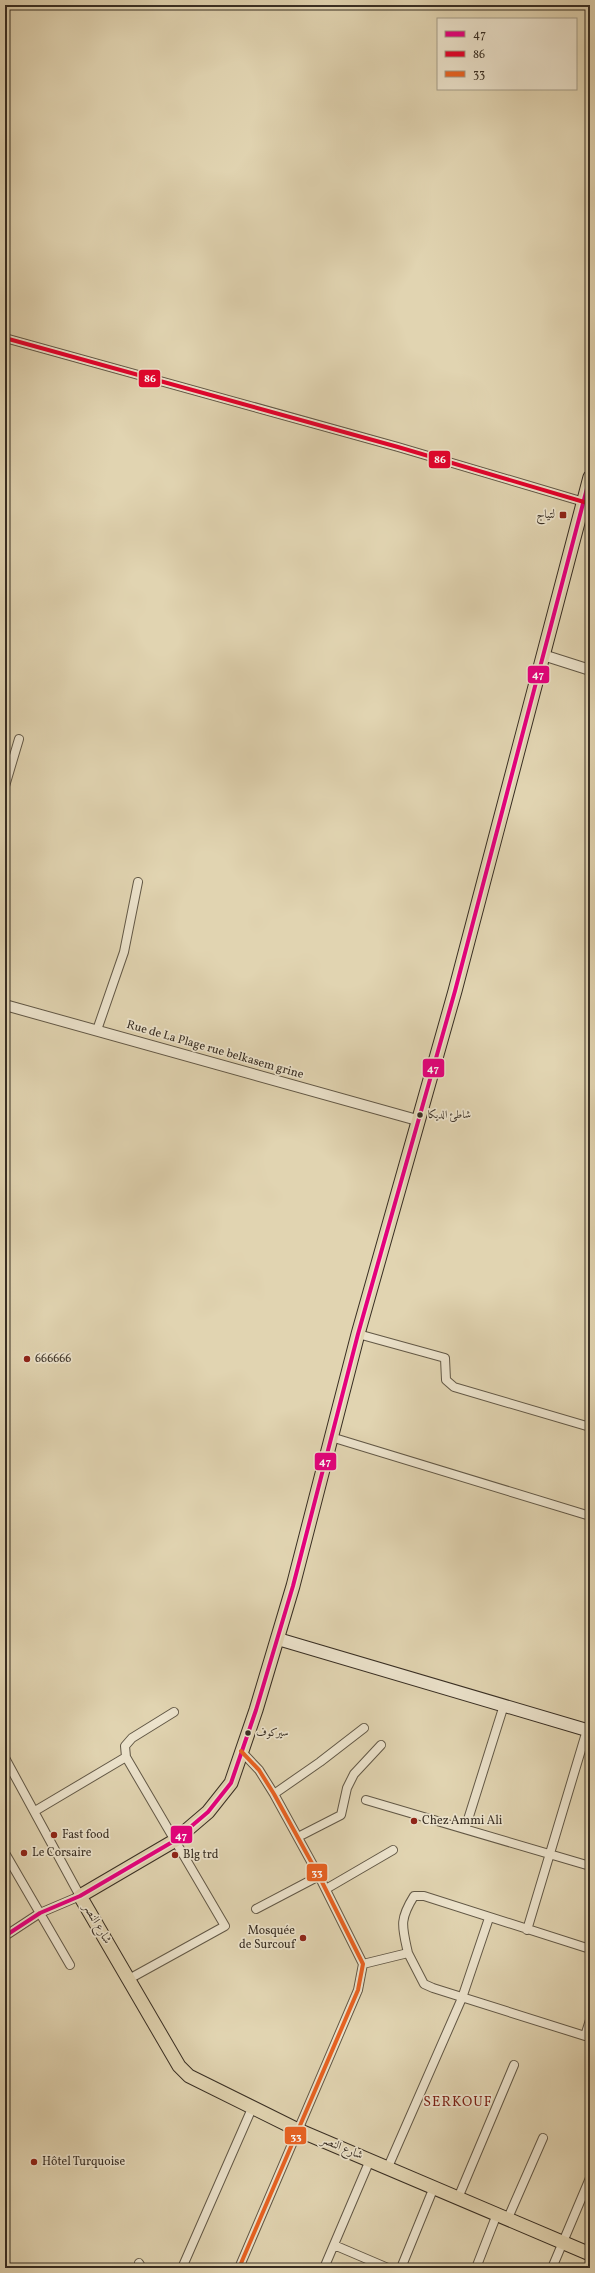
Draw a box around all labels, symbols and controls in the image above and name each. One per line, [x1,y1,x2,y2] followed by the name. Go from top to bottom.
[437,18,577,90] legend
[473,27,486,43] text: 47
[473,47,485,63] text: 86
[473,67,485,83] text: 33
[138,369,161,388] line badge: 86
[144,372,156,387] text: 86
[428,450,451,469] line badge: 86
[434,453,446,468] text: 86
[536,507,555,525] place label: لتياج
[558,510,568,520] marker: لتياج
[527,665,550,684] line badge: 47
[532,668,544,683] text: 47
[125,1017,306,1083] street label: Rue de La Plage rue belkasem grine
[422,1058,445,1078] line badge: 47
[427,1062,439,1077] text: 47
[428,1108,471,1123] place label: شاطئ الديكا
[415,1110,425,1120] marker: شاطئ الديكا
[35,1351,71,1367] place label: 666666
[22,1354,32,1364] marker: 666666
[314,1452,337,1471] line badge: 47
[319,1455,331,1470] text: 47
[256,1726,289,1741] place label: سيركوف
[243,1728,253,1738] marker: سيركوف
[422,1813,503,1829] place label: Chez Ammi Ali
[409,1816,419,1826] marker: Chez Ammi Ali
[170,1825,193,1844] line badge: 47
[62,1827,110,1843] place label: Fast food
[175,1829,187,1844] text: 47
[49,1830,59,1840] marker: Fast food
[32,1845,92,1861] place label: Le Corsaire
[183,1847,219,1863] place label: Blg trd
[19,1848,29,1858] marker: Le Corsaire
[170,1850,180,1860] marker: Blg trd
[306,1863,328,1882] line badge: 33
[311,1866,323,1881] text: 33
[76,1899,115,1948] street label: شارع النصر
[239,1923,297,1953] place label: Mosquée de Surcouf
[298,1933,308,1943] marker: Mosquée de Surcouf
[423,2093,493,2112] district label: SERKOUF
[284,2126,307,2145] line badge: 33
[290,2130,302,2145] text: 33
[316,2131,365,2166] street label: شارع النصر
[42,2154,125,2170] place label: Hôtel Turquoise
[29,2157,39,2167] marker: Hôtel Turquoise

